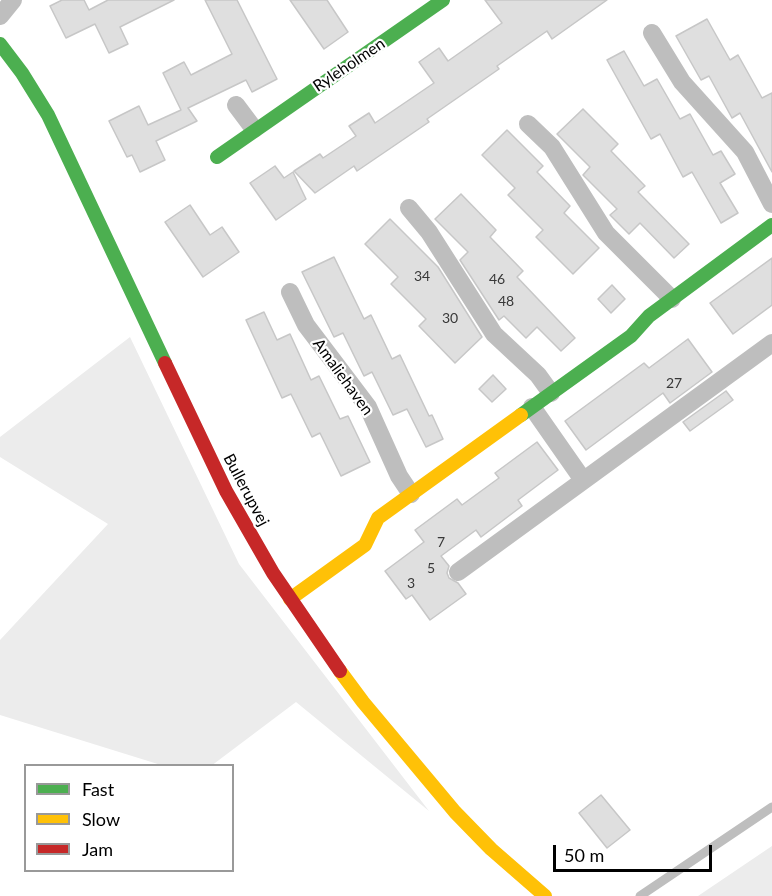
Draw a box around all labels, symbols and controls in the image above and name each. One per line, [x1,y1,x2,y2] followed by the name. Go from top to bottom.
[309,34,389,96] street label: Ryleholmen
[414,268,430,284] house number: 34
[489,271,505,287] house number: 46
[498,293,514,309] house number: 48
[442,310,458,326] house number: 30
[309,335,377,419] street label: Amaliehaven
[666,375,682,391] house number: 27
[219,451,273,529] street label: Bullerupvej
[437,534,445,550] house number: 7
[427,560,435,576] house number: 5
[407,575,415,591] house number: 3
[24,764,234,872] legend
[82,778,114,800] text: Fast
[82,808,120,830] text: Slow
[556,833,715,871] scale bar
[82,838,113,860] text: Jam
[564,844,604,866] text: 50 m

